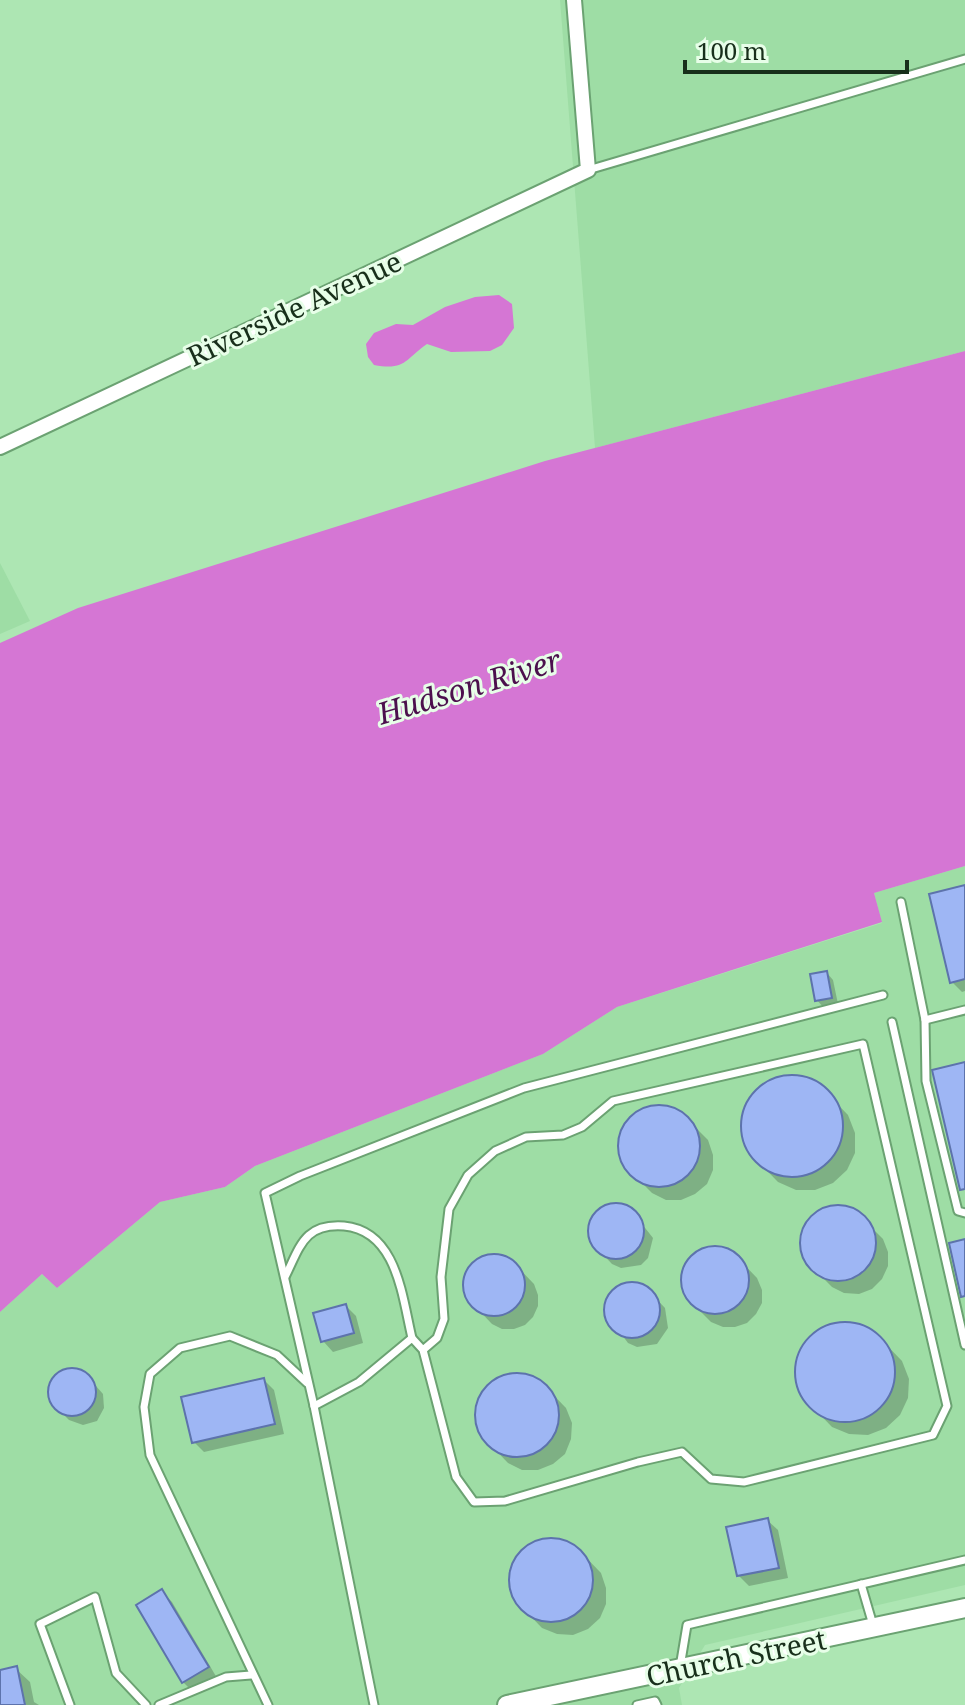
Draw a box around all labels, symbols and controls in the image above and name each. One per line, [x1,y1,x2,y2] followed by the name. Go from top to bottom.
[685,24,907,74] scale bar
[697,34,766,67] text: 100 m
[180,242,408,374] street label: Riverside Avenue
[371,638,567,734] water label: Hudson River
[643,1619,830,1695] street label: Church Street

